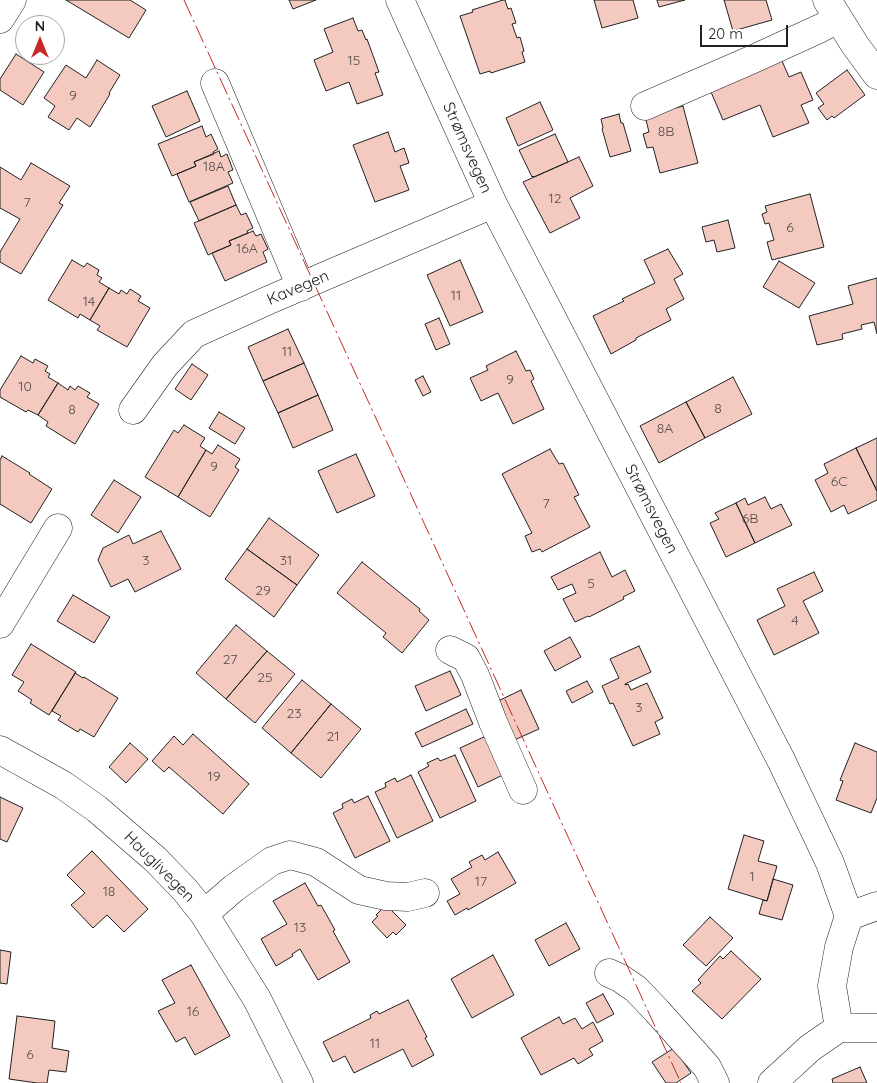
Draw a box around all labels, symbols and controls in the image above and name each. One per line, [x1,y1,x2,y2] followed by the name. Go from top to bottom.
[15,15,65,65] north arrow
[702,15,790,47] scale bar
[35,17,45,35] text: N
[708,24,743,43] text: 20 m
[348,53,360,69] house number: 15
[69,88,77,104] house number: 9
[438,99,496,197] street label: Strømsvegen
[658,124,674,140] house number: 8B
[203,159,225,175] house number: 18A
[549,191,561,207] house number: 12
[23,195,31,211] house number: 7
[786,220,794,236] house number: 6
[236,241,258,257] house number: 16A
[264,266,332,310] street label: Kavegen
[451,288,461,304] house number: 11
[83,294,95,310] house number: 14
[282,344,292,360] house number: 11
[506,372,514,388] house number: 9
[18,379,32,395] house number: 10
[714,401,722,417] house number: 8
[68,402,76,418] house number: 8
[657,421,673,437] house number: 8A
[210,459,218,475] house number: 9
[620,461,682,557] street label: Strømsvegen
[831,474,847,490] house number: 6C
[542,496,550,512] house number: 7
[742,511,758,527] house number: 6B
[142,553,150,569] house number: 3
[280,553,292,569] house number: 31
[587,576,595,592] house number: 5
[255,583,271,599] house number: 29
[791,613,799,629] house number: 4
[223,652,237,668] house number: 27
[257,670,273,686] house number: 25
[635,700,643,716] house number: 3
[286,706,302,722] house number: 23
[327,729,339,745] house number: 21
[208,769,220,785] house number: 19
[120,828,198,906] street label: Hauglivegen
[749,869,755,885] house number: 1
[475,874,487,890] house number: 17
[103,884,115,900] house number: 18
[294,920,306,936] house number: 13
[187,1004,199,1020] house number: 16
[370,1036,380,1052] house number: 11
[26,1047,34,1063] house number: 6

